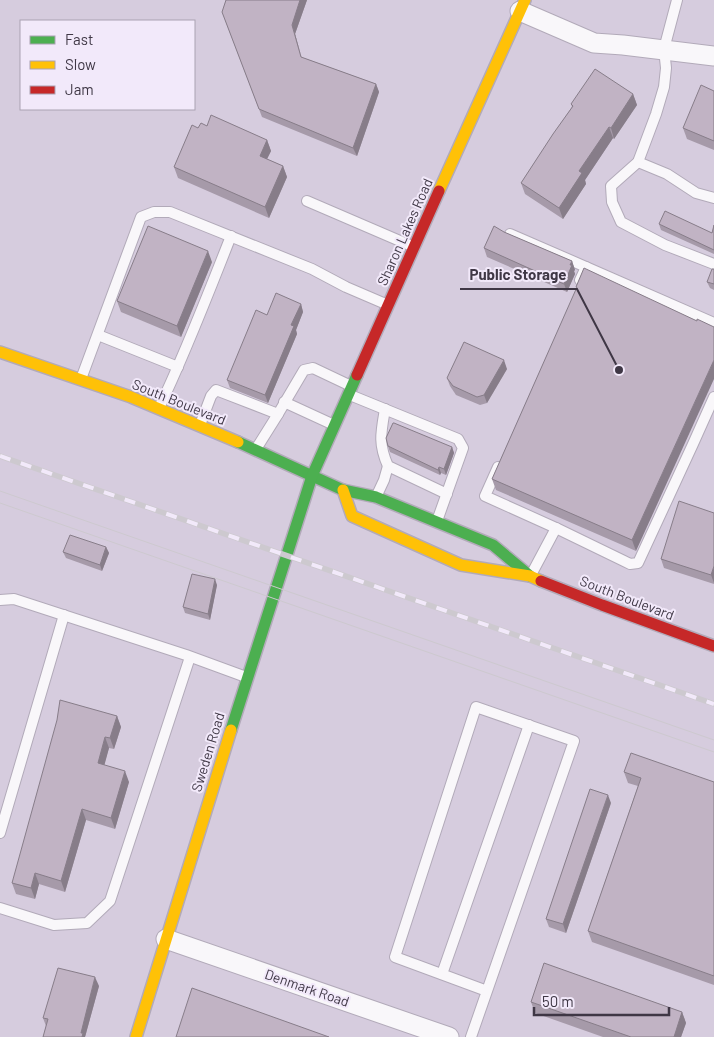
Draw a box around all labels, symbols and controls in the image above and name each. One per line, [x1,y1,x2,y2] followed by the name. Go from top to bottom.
[20,20,195,110] legend
[65,30,93,48] text: Fast
[65,55,96,73] text: Slow
[65,80,94,98] text: Jam
[373,176,436,288] street label: Sharon Lakes Road
[460,259,577,289] callout: Public Storage
[469,265,567,283] text: Public Storage
[130,375,228,428] street label: South Boulevard
[578,572,677,623] street label: South Boulevard
[187,710,228,794] street label: Sweden Road
[263,965,352,1010] street label: Denmark Road
[534,984,669,1016] scale bar
[542,992,574,1010] text: 50 m

